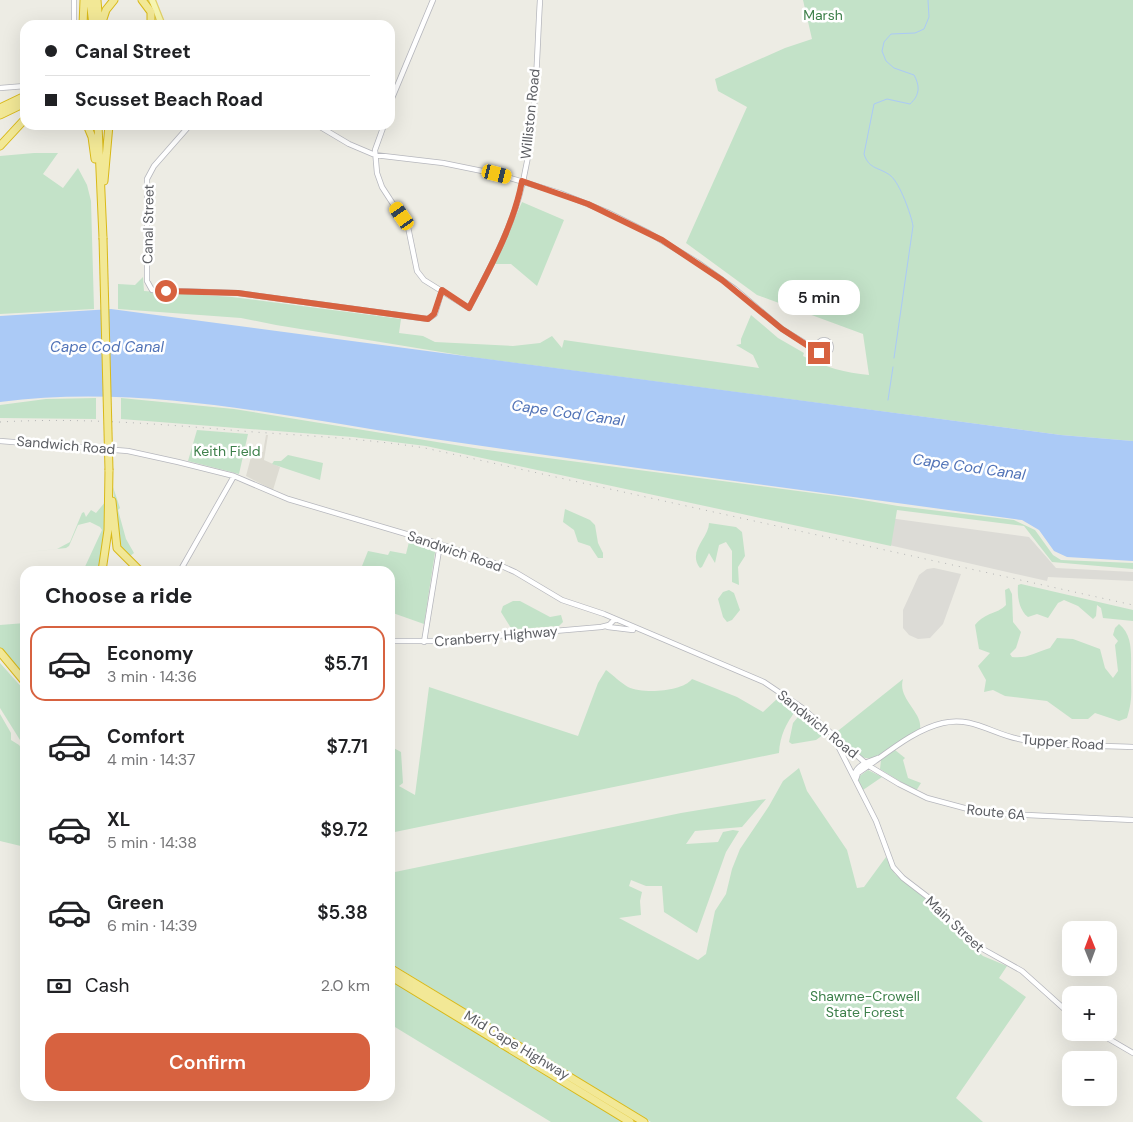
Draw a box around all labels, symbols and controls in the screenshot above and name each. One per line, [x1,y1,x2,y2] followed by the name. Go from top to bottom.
[803,6,843,24] park label: Marsh
[75,39,191,64] text: Canal Street
[516,68,544,160] street label: Williston Road
[75,87,263,112] text: Scusset Beach Road
[480,163,513,185] car
[138,184,158,264] street label: Canal Street
[387,199,416,233] car
[155,280,177,302] route start
[778,280,860,316] callout: 5 min
[798,287,840,308] text: 5 min
[50,337,165,357] water label: Cape Cod Canal
[808,342,830,364] route end
[510,395,626,431] water label: Cape Cod Canal
[16,432,116,458] street label: Sandwich Road
[194,442,261,460] park label: Keith Field
[911,449,1027,485] water label: Cape Cod Canal
[405,526,505,576] street label: Sandwich Road
[45,581,193,610] text: Choose a ride
[434,622,559,650] street label: Cranberry Highway
[47,641,92,686] icon: car
[107,641,194,666] text: Economy
[324,651,368,676] text: $5.71
[107,666,197,687] text: 3 min · 14:36
[774,686,862,762] street label: Sandwich Road
[47,724,92,769] icon: car
[107,724,185,749] text: Comfort
[1021,730,1105,754] street label: Tupper Road
[327,734,368,759] text: $7.71
[107,749,196,770] text: 4 min · 14:37
[966,800,1026,824] street label: Route 6A
[47,807,92,852] icon: car
[107,807,130,832] text: XL
[320,817,368,842] text: $9.72
[107,832,197,853] text: 5 min · 14:38
[47,890,92,935] icon: car
[107,890,164,915] text: Green
[922,892,988,956] street label: Main Street
[317,900,368,925] text: $5.38
[107,915,197,936] text: 6 min · 14:39
[1062,921,1118,976] north arrow
[1062,921,1117,1106] map controls
[45,972,73,1000] icon: cash
[85,973,129,998] text: Cash
[321,975,370,996] text: 2.0 km
[1062,986,1117,1041] button: +
[810,987,920,1021] park label: Shawme-Crowell State Forest
[461,1006,573,1084] street label: Mid Cape Highway
[45,1033,370,1091] button: Confirm
[1062,1051,1117,1106] button: −

